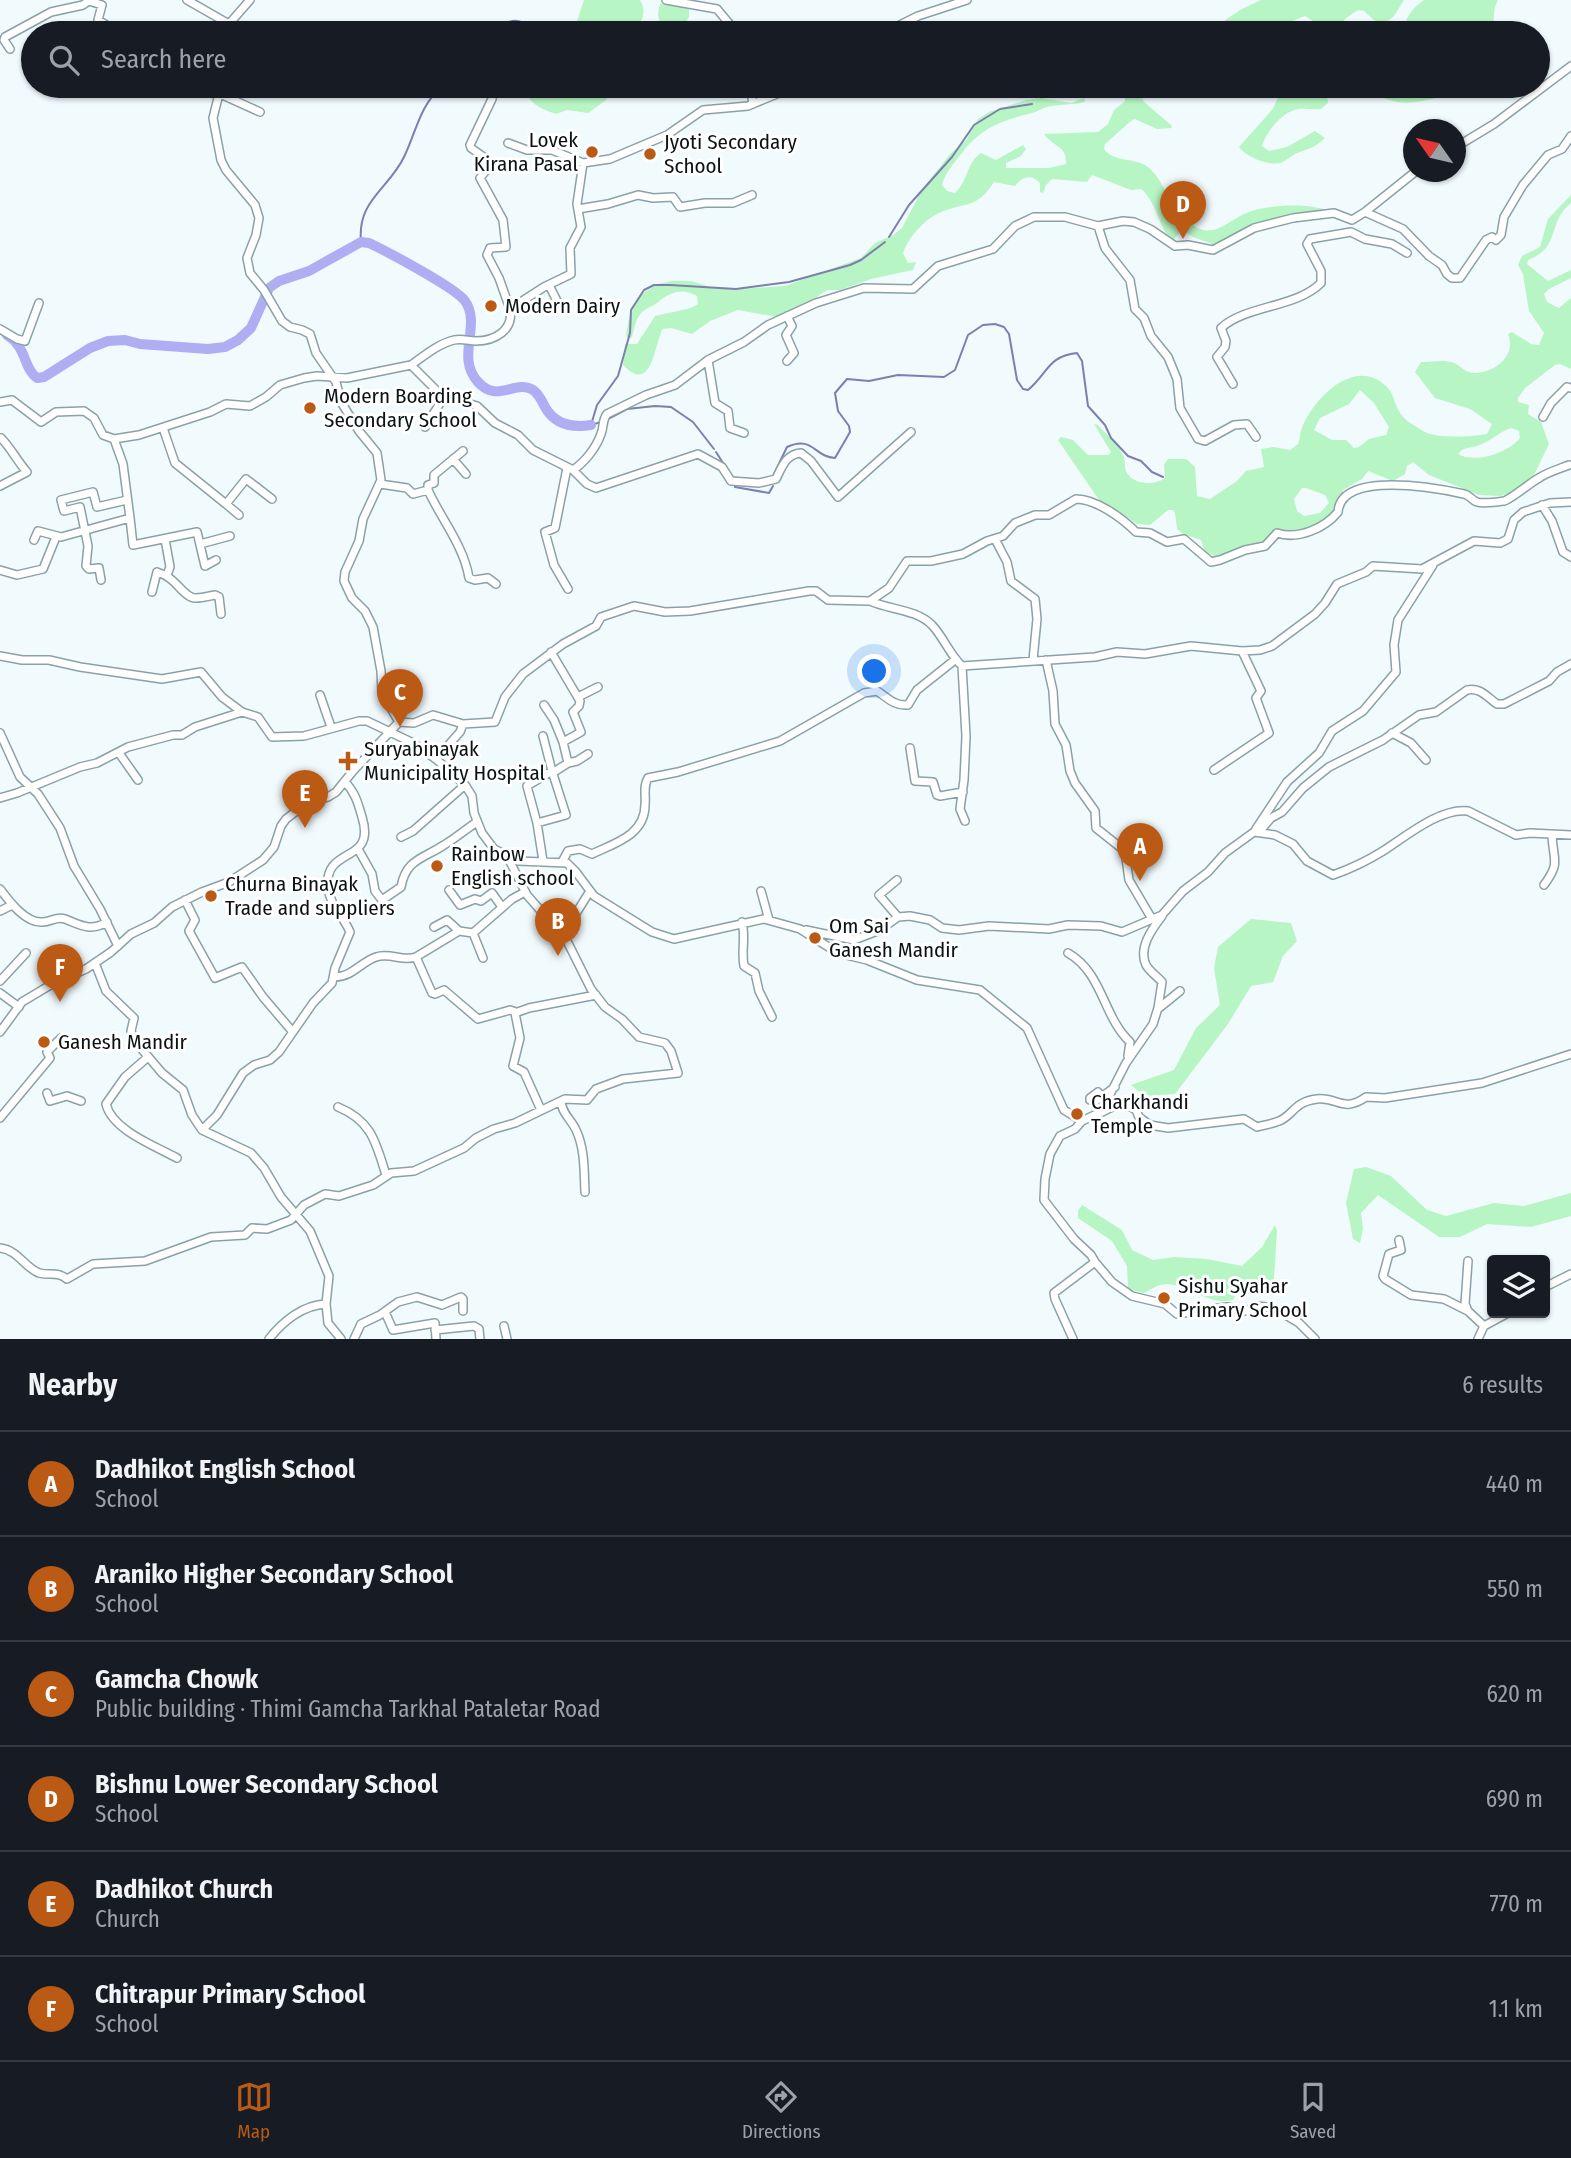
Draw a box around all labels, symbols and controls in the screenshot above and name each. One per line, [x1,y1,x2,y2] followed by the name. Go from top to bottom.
[21,21,1550,98] search box
[45,41,83,79] icon: search
[101,44,226,75] text: Search here
[1403,119,1466,182] north arrow
[474,127,578,177] place label: Lovek Kirana Pasal
[664,129,798,179] place label: Jyoti Secondary School
[584,144,600,160] marker: Lovek Kirana Pasal
[642,146,658,162] marker: Jyoti Secondary School
[1160,181,1206,239] pin: D
[505,293,621,319] place label: Modern Dairy
[483,298,499,314] marker: Modern Dairy
[324,383,477,433] place label: Modern Boarding Secondary School
[302,400,318,416] marker: Modern Boarding Secondary School
[857,654,891,688] your location
[377,669,423,727] pin: C
[364,736,546,786] place label: Suryabinayak Municipality Hospital
[338,751,358,771] marker: Suryabinayak Municipality Hospital
[282,770,328,828] pin: E
[1117,823,1163,881] pin: A
[451,841,574,891] place label: Rainbow English school
[429,858,445,874] marker: Rainbow English school
[225,871,395,921] place label: Churna Binayak Trade and suppliers
[203,888,219,904] marker: Churna Binayak Trade and suppliers
[535,898,581,956] pin: B
[829,913,959,963] place label: Om Sai Ganesh Mandir
[807,930,823,946] marker: Om Sai Ganesh Mandir
[37,944,83,1002] pin: F
[58,1029,188,1055] place label: Ganesh Mandir
[36,1034,52,1050] marker: Ganesh Mandir
[1091,1089,1189,1139] place label: Charkhandi Temple
[1069,1106,1085,1122] marker: Charkhandi Temple
[1487,1255,1550,1318] map controls
[1487,1255,1550,1318] button: layers
[1178,1273,1308,1323] place label: Sishu Syahar Primary School
[1156,1290,1172,1306] marker: Sishu Syahar Primary School
[28,1367,117,1403] text: Nearby
[1462,1371,1543,1399] text: 6 results
[95,1454,355,1485] text: Dadhikot English School
[45,1470,57,1498] text: A
[1486,1470,1543,1498] text: 440 m
[95,1485,159,1513] text: School
[95,1559,453,1590] text: Araniko Higher Secondary School
[45,1575,57,1603] text: B
[1487,1575,1543,1603] text: 550 m
[95,1590,159,1618] text: School
[95,1664,258,1695] text: Gamcha Chowk
[45,1680,57,1708] text: C
[1487,1680,1543,1708] text: 620 m
[95,1695,601,1723] text: Public building · Thimi Gamcha Tarkhal Pataletar Road
[95,1769,438,1800] text: Bishnu Lower Secondary School
[44,1785,58,1813] text: D
[1486,1785,1543,1813] text: 690 m
[95,1800,159,1828] text: School
[95,1874,273,1905] text: Dadhikot Church
[46,1890,56,1918] text: E
[1489,1890,1543,1918] text: 770 m
[95,1905,160,1933] text: Church
[95,1979,365,2010] text: Chitrapur Primary School
[46,1995,56,2023] text: F
[1489,1995,1543,2023] text: 1.1 km
[95,2010,159,2038] text: School
[235,2078,273,2143] tab: Map
[742,2078,821,2143] tab: Directions
[1290,2078,1336,2143] tab: Saved

